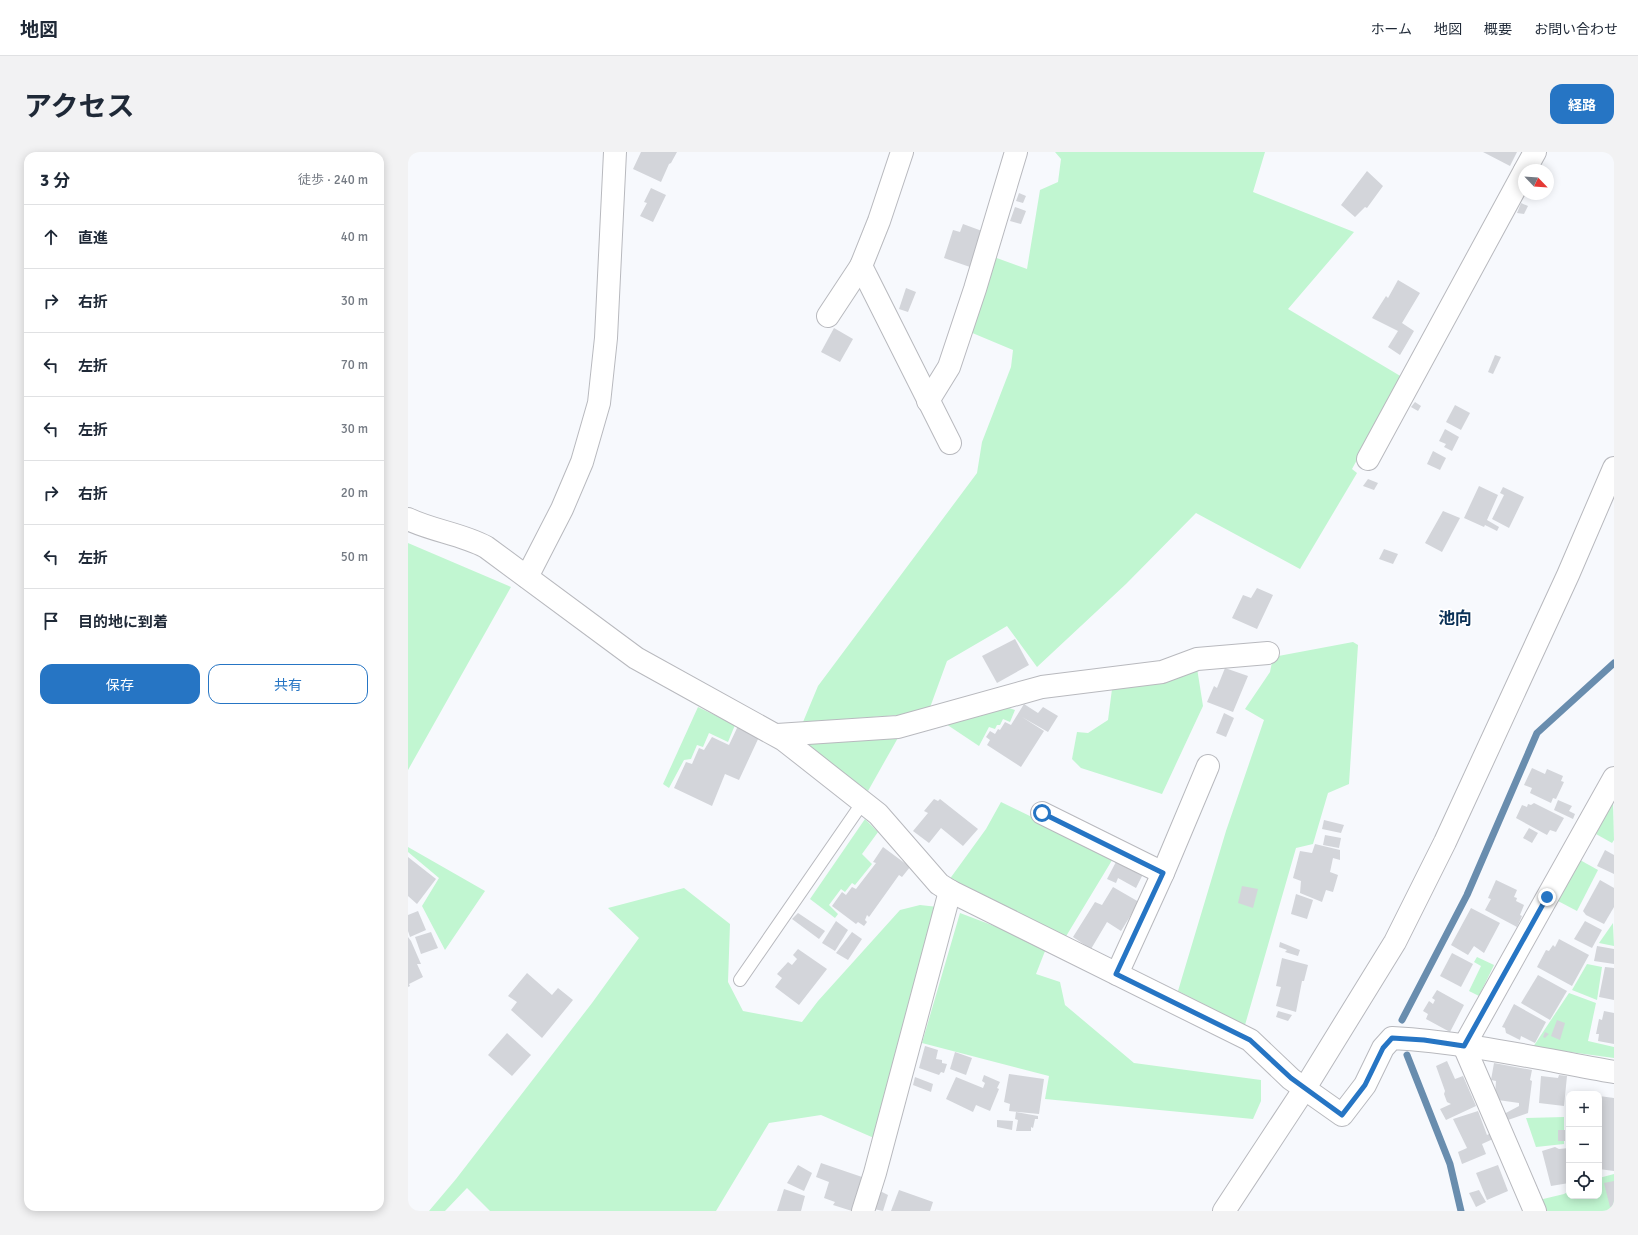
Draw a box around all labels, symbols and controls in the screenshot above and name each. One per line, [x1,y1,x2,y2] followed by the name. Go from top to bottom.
[20,18,58,42] text: 地図
[1370,21,1412,38] text: ホーム
[1434,21,1462,38] text: 地図
[1484,21,1512,38] text: 概要
[1534,21,1618,38] text: お問い合わせ
[1550,84,1614,124] button: 経路
[24,90,135,124] text: アクセス
[1518,164,1554,200] north arrow
[40,170,70,191] text: 3 分
[298,172,368,188] text: 徒歩 · 240 m
[40,226,62,248] icon: ahead
[78,229,108,247] text: 直進
[341,229,368,245] text: 40 m
[40,290,62,312] icon: right
[78,293,108,311] text: 右折
[341,293,368,309] text: 30 m
[40,354,62,376] icon: left
[78,357,108,375] text: 左折
[341,357,368,373] text: 70 m
[40,418,62,440] icon: left
[78,421,108,439] text: 左折
[341,421,368,437] text: 30 m
[40,482,62,504] icon: right
[78,485,108,503] text: 右折
[341,485,368,501] text: 20 m
[40,546,62,568] icon: left
[78,549,108,567] text: 左折
[341,549,368,565] text: 50 m
[1438,608,1472,629] district label: 池向
[40,610,62,632] icon: arrive
[78,613,168,631] text: 目的地に到着
[40,664,200,704] button: 保存
[208,664,368,704] button: 共有
[1033,804,1051,822] route start
[1538,888,1556,906] route end
[1566,1091,1602,1199] map controls
[1566,1091,1602,1127] button: +
[1566,1127,1602,1163] button: −
[1566,1163,1602,1199] button: locate

